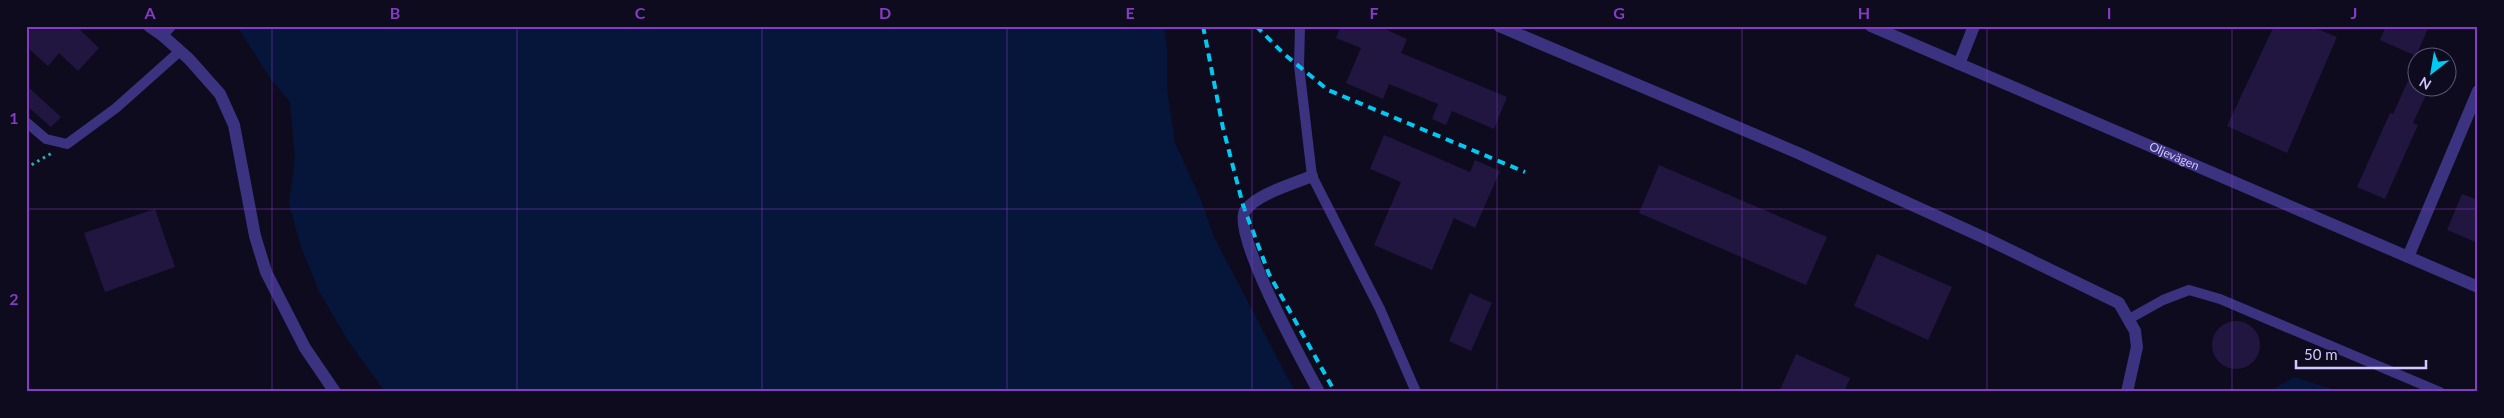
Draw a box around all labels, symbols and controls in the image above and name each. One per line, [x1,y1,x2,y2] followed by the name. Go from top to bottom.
[143,3,156,22] text: A
[390,3,400,22] text: B
[635,3,646,22] text: C
[879,3,891,22] text: D
[1125,3,1135,22] text: E
[1369,3,1379,22] text: F
[1613,3,1625,22] text: G
[1858,3,1870,22] text: H
[2107,3,2111,22] text: I
[2351,3,2357,22] text: J
[2406,48,2456,98] north arrow
[2416,74,2434,94] text: N
[9,108,19,127] text: 1
[2147,139,2202,173] street label: Oljevägen
[9,289,19,308] text: 2
[2296,338,2426,370] scale bar
[2304,345,2338,363] text: 50 m

